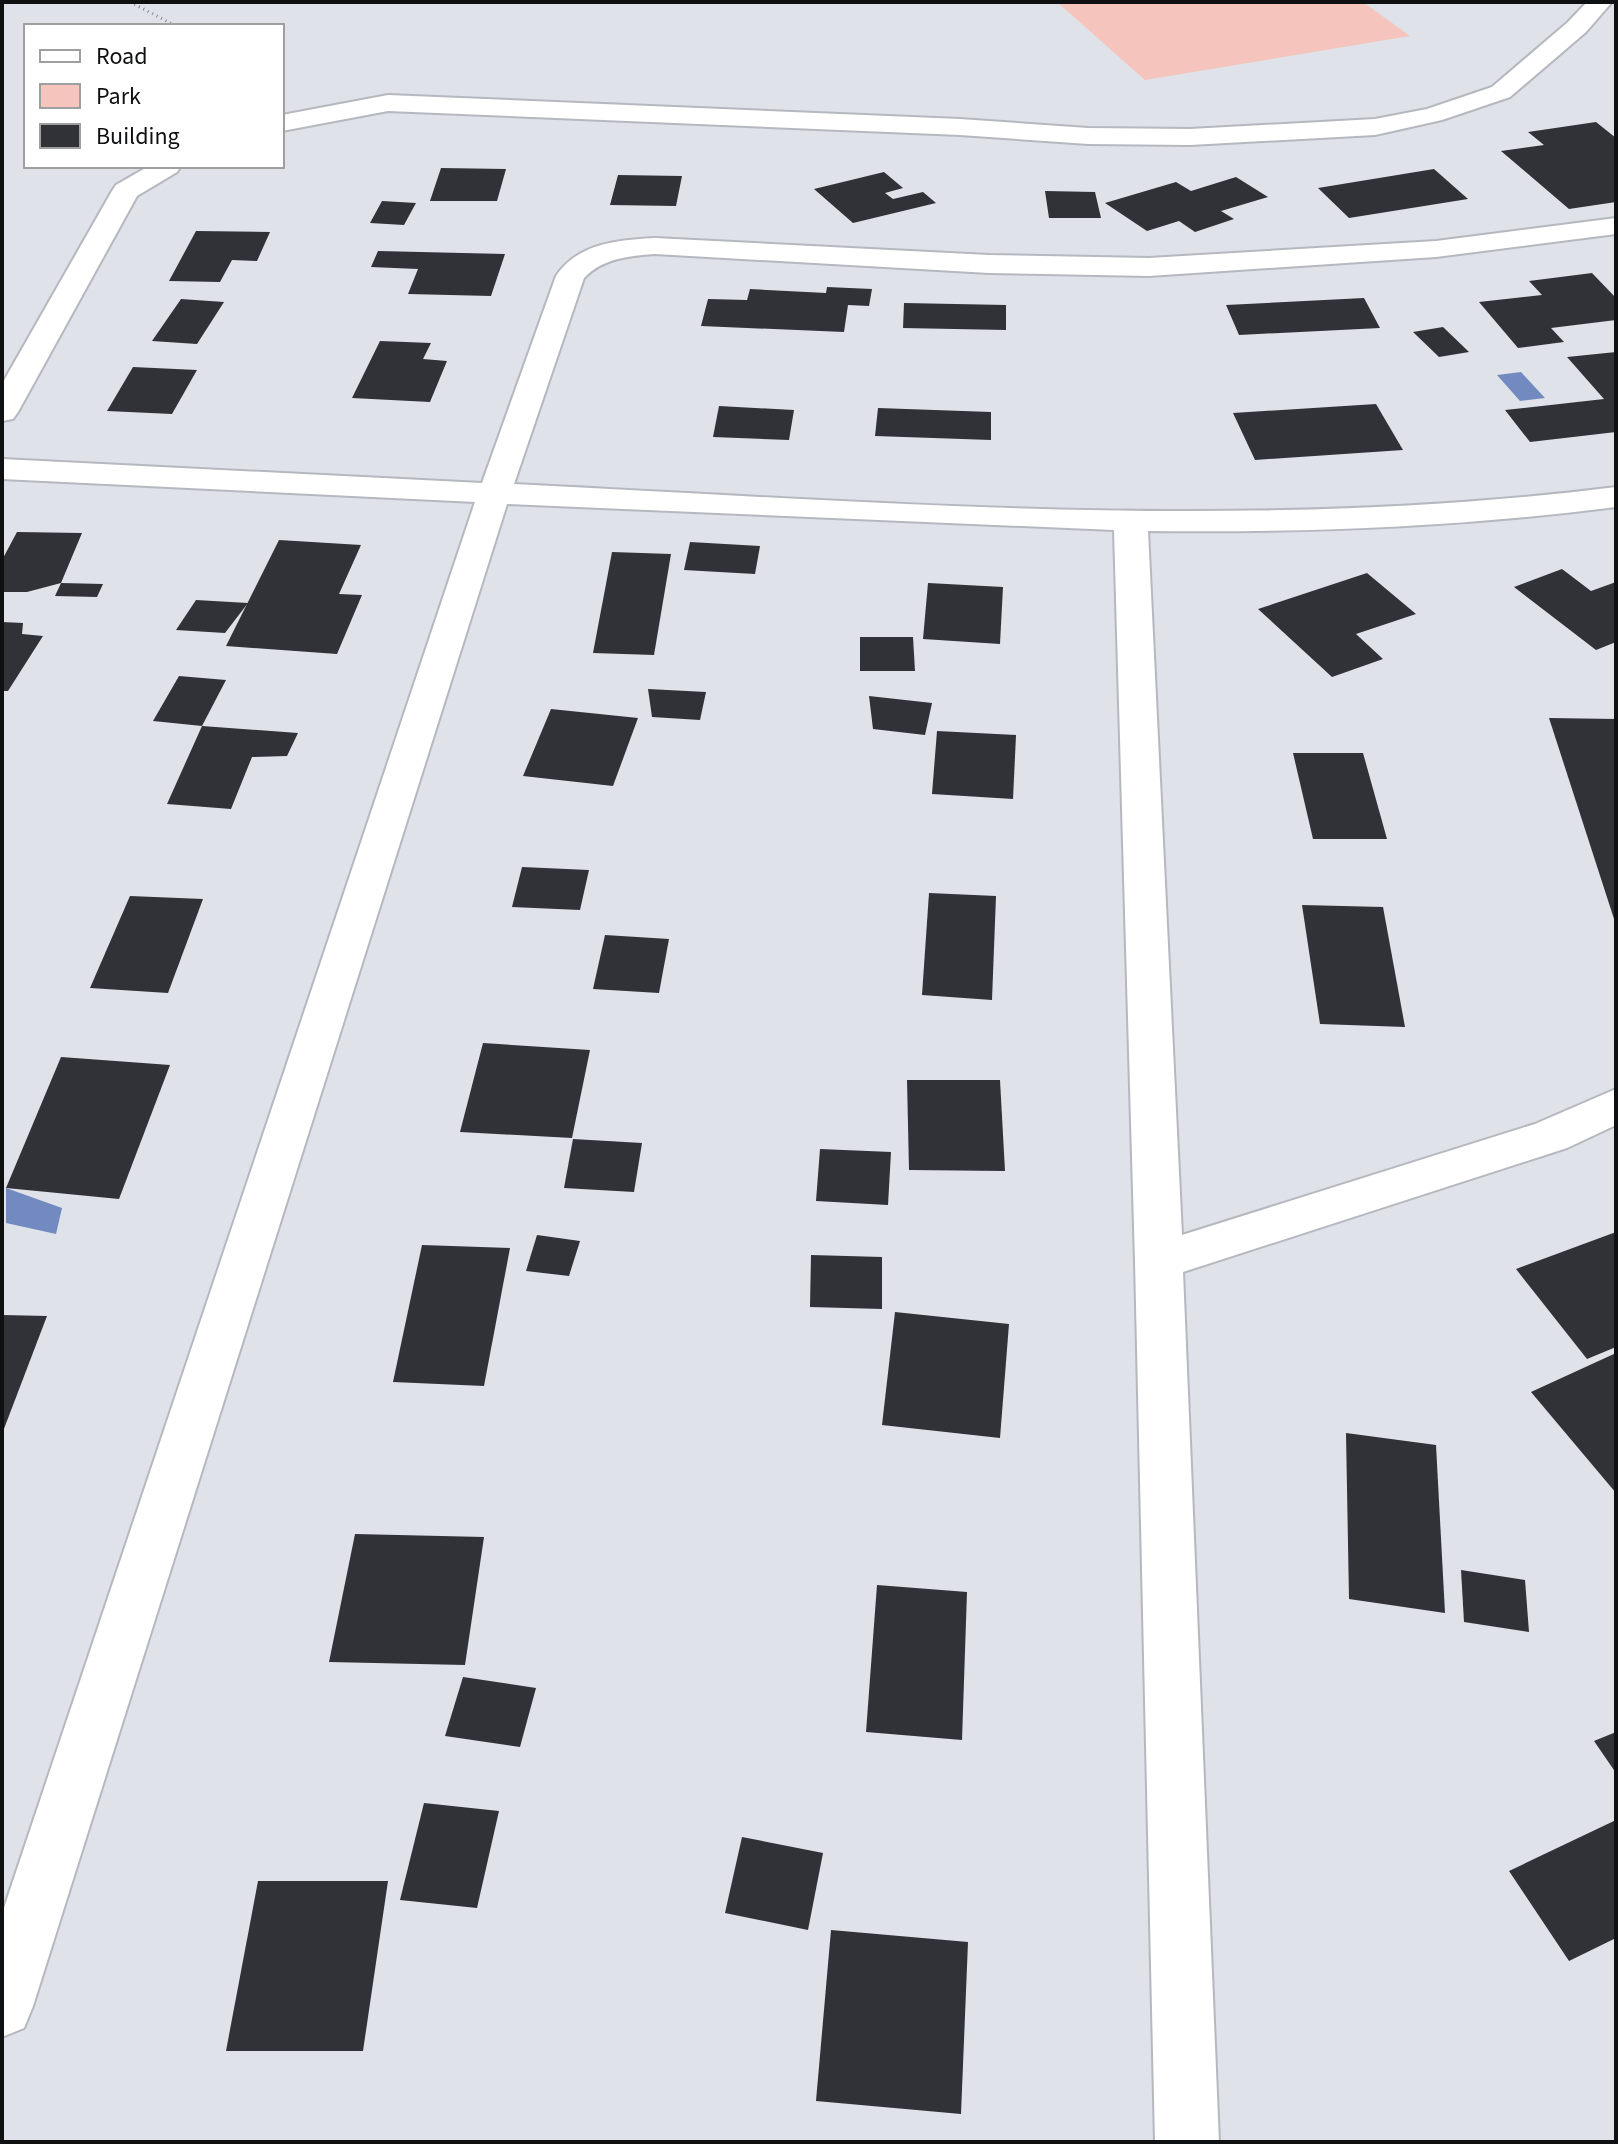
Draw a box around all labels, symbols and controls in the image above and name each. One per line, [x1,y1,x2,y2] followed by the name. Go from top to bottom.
[24,24,284,168] legend
[96,39,148,74] text: Road
[96,79,141,114] text: Park
[96,119,180,154] text: Building

